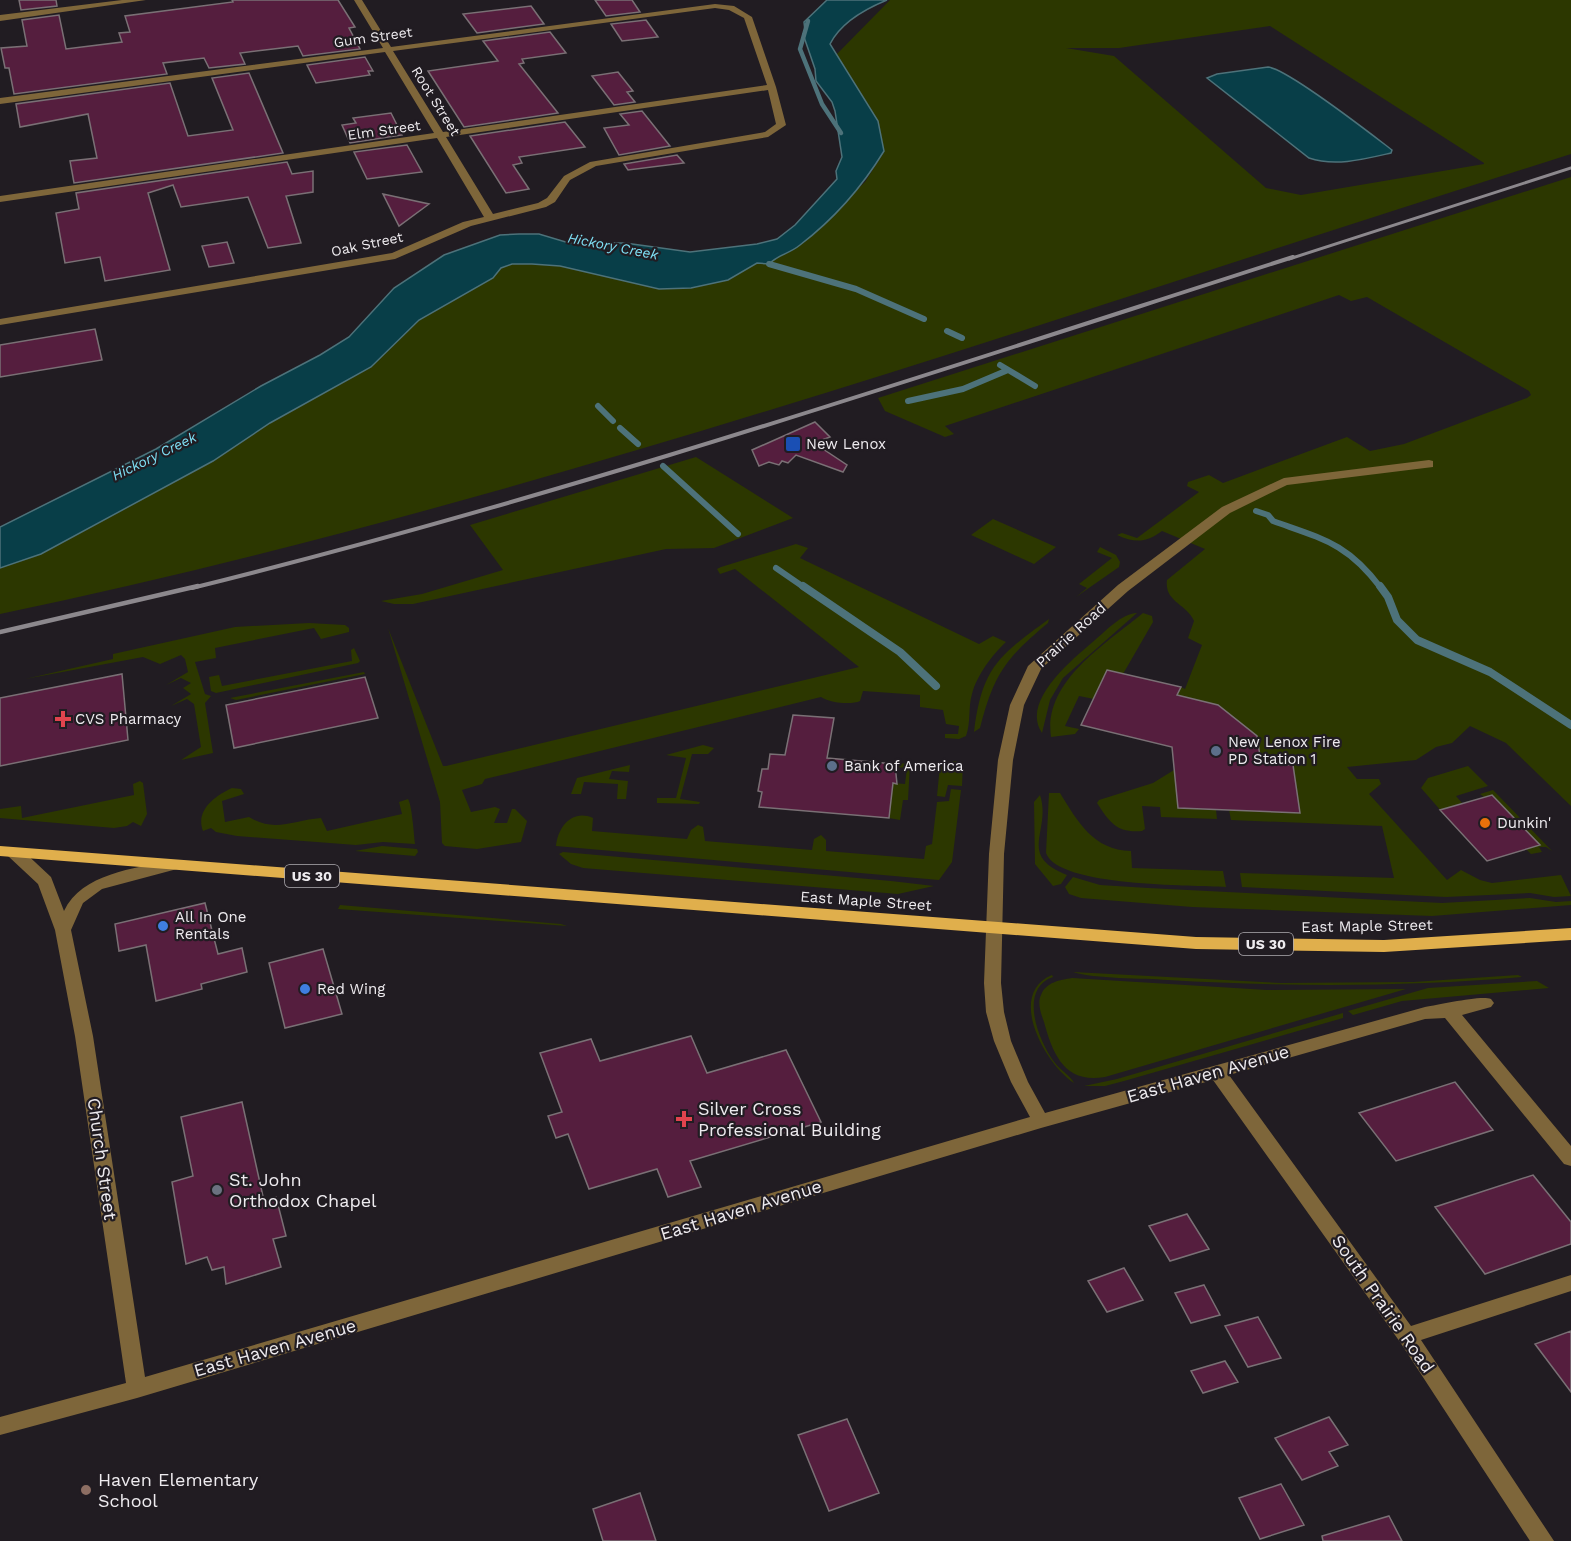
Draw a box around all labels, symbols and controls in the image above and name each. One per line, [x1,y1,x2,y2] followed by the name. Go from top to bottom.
[333,24,413,50] street label: Gum Street
[408,63,464,139] street label: Root Street
[347,117,422,143] street label: Elm Street
[330,229,404,259] street label: Oak Street
[566,229,660,263] water label: Hickory Creek
[109,429,199,483] water label: Hickory Creek
[784,435,802,453] marker: New Lenox
[806,435,886,453] place label: New Lenox
[1032,599,1110,671] street label: Prairie Road
[75,710,181,728] place label: CVS Pharmacy
[56,712,70,726] marker: CVS Pharmacy
[1228,733,1341,768] place label: New Lenox Fire PD Station 1
[1209,744,1223,758] marker: New Lenox Fire PD Station 1
[844,757,964,775] place label: Bank of America
[825,759,839,773] marker: Bank of America
[1497,814,1551,832] place label: Dunkin'
[1478,816,1492,830] marker: Dunkin'
[285,865,339,887] road number: US 30
[800,887,933,915] street label: East Maple Street
[175,908,247,943] place label: All In One Rentals
[1301,916,1434,936] street label: East Maple Street
[156,919,170,933] marker: All In One Rentals
[1239,933,1293,955] road number: US 30
[317,980,385,998] place label: Red Wing
[298,982,312,996] marker: Red Wing
[1124,1040,1291,1107] street label: East Haven Avenue
[84,1096,122,1222] street label: Church Street
[698,1098,881,1140] place label: Silver Cross Professional Building
[675,1110,693,1128] marker: Silver Cross Professional Building
[229,1169,377,1211] place label: St. John Orthodox Chapel
[658,1175,824,1244] street label: East Haven Avenue
[210,1183,224,1197] marker: St. John Orthodox Chapel
[1328,1231,1439,1377] street label: South Prairie Road
[191,1314,358,1381] street label: East Haven Avenue
[98,1469,259,1511] place label: Haven Elementary School
[79,1483,93,1497] marker: Haven Elementary School

